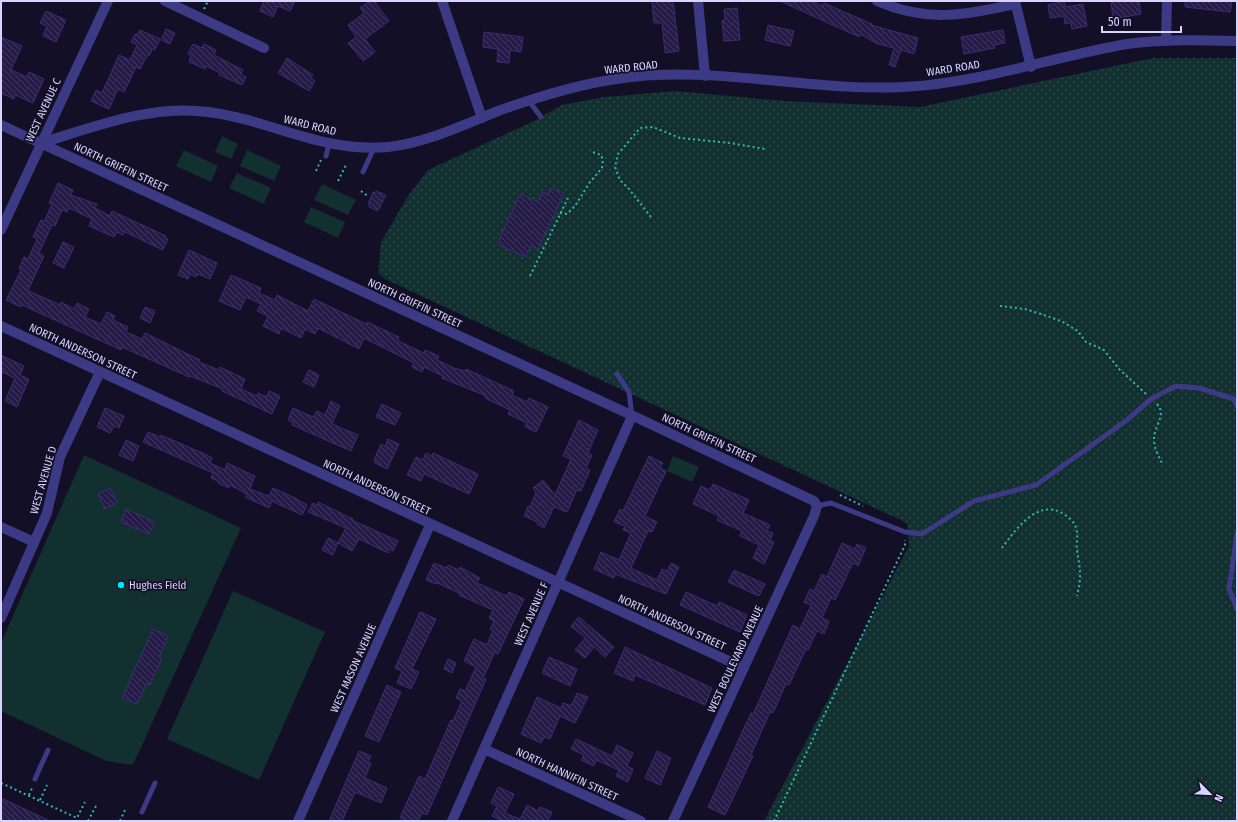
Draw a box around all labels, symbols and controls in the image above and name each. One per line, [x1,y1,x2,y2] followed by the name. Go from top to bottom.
[1102,8,1181,34] scale bar
[1108,15,1132,29] text: 50 m
[604,58,659,77] street label: WARD ROAD
[925,58,981,79] street label: WARD ROAD
[23,76,64,144] street label: WEST AVENUE C
[282,113,338,138] street label: WARD ROAD
[72,140,171,195] street label: NORTH GRIFFIN STREET
[366,276,465,331] street label: NORTH GRIFFIN STREET
[27,321,139,382] street label: NORTH ANDERSON STREET
[660,411,759,466] street label: NORTH GRIFFIN STREET
[28,445,59,516] street label: WEST AVENUE D
[321,457,433,518] street label: NORTH ANDERSON STREET
[129,579,187,592] place label: Hughes Field
[116,580,126,590] marker: Hughes Field
[512,580,551,648] street label: WEST AVENUE F
[616,592,728,653] street label: NORTH ANDERSON STREET
[705,604,766,715] street label: WEST BOULEVARD AVENUE
[328,622,379,715] street label: WEST MASON AVENUE
[514,745,621,804] street label: NORTH HANNIFIN STREET
[1190,774,1230,814] north arrow
[1211,792,1226,804] text: N

